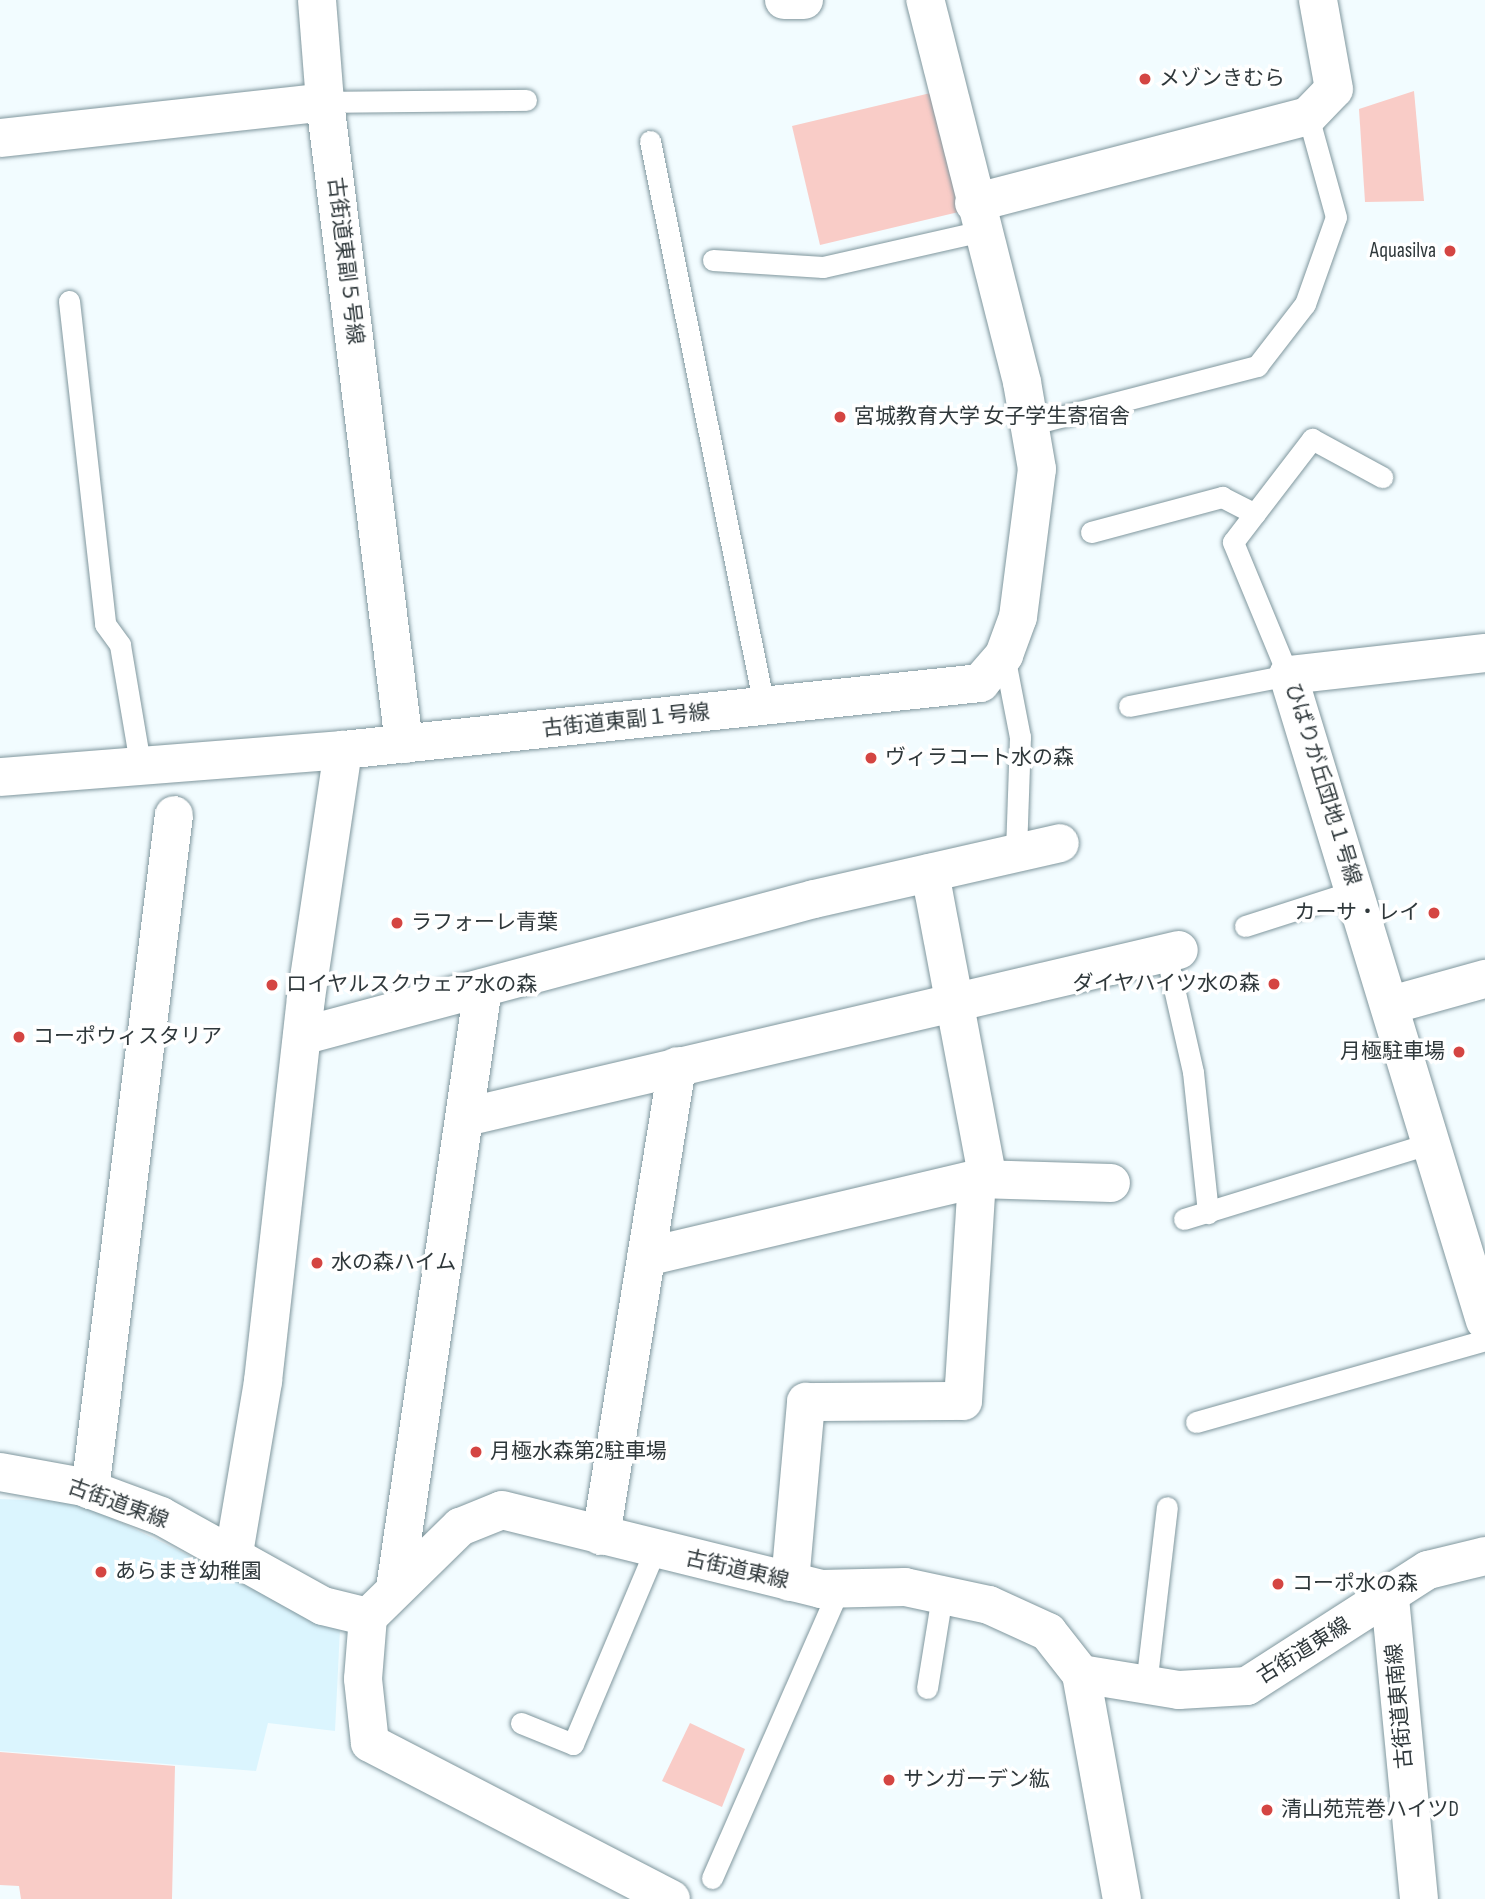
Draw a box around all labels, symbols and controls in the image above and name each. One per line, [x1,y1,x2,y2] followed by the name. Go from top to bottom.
[1159,66,1285,92] place label: メゾンきむら
[1137,71,1153,87] marker: メゾンきむら
[322,176,368,346] street label: 古街道東副５号線
[1370,238,1436,264] place label: Aquasilva
[1442,243,1458,259] marker: Aquasilva
[854,404,1130,430] place label: 宮城教育大学 女子学生寄宿舎
[832,409,848,425] marker: 宮城教育大学 女子学生寄宿舎
[1280,680,1366,888] street label: ひばりが丘団地１号線
[541,700,711,742] street label: 古街道東副１号線
[885,745,1074,771] place label: ヴィラコート水の森
[863,750,879,766] marker: ヴィラコート水の森
[1294,900,1420,926] place label: カーサ・レイ
[1426,905,1442,921] marker: カーサ・レイ
[411,910,558,936] place label: ラフォーレ青葉
[389,915,405,931] marker: ラフォーレ青葉
[1071,971,1260,997] place label: ダイヤハイツ水の森
[286,972,538,998] place label: ロイヤルスクウェア水の森
[1266,976,1282,992] marker: ダイヤハイツ水の森
[264,977,280,993] marker: ロイヤルスクウェア水の森
[33,1024,222,1050] place label: コーポウィスタリア
[11,1029,27,1045] marker: コーポウィスタリア
[1340,1039,1445,1065] place label: 月極駐車場
[1451,1044,1467,1060] marker: 月極駐車場
[331,1250,457,1276] place label: 水の森ハイム
[309,1255,325,1271] marker: 水の森ハイム
[490,1439,667,1465] place label: 月極水森第2駐車場
[468,1444,484,1460] marker: 月極水森第2駐車場
[64,1474,172,1534] street label: 古街道東線
[683,1546,791,1594] street label: 古街道東線
[115,1559,262,1585] place label: あらまき幼稚園
[93,1564,109,1580] marker: あらまき幼稚園
[1292,1571,1418,1597] place label: コーポ水の森
[1270,1576,1286,1592] marker: コーポ水の森
[1253,1612,1355,1690] street label: 古街道東線
[1382,1642,1418,1770] street label: 古街道東南線
[903,1767,1050,1793] place label: サンガーデン紘
[881,1772,897,1788] marker: サンガーデン紘
[1281,1797,1459,1823] place label: 清山苑荒巻ハイツD
[1259,1802,1275,1818] marker: 清山苑荒巻ハイツD

